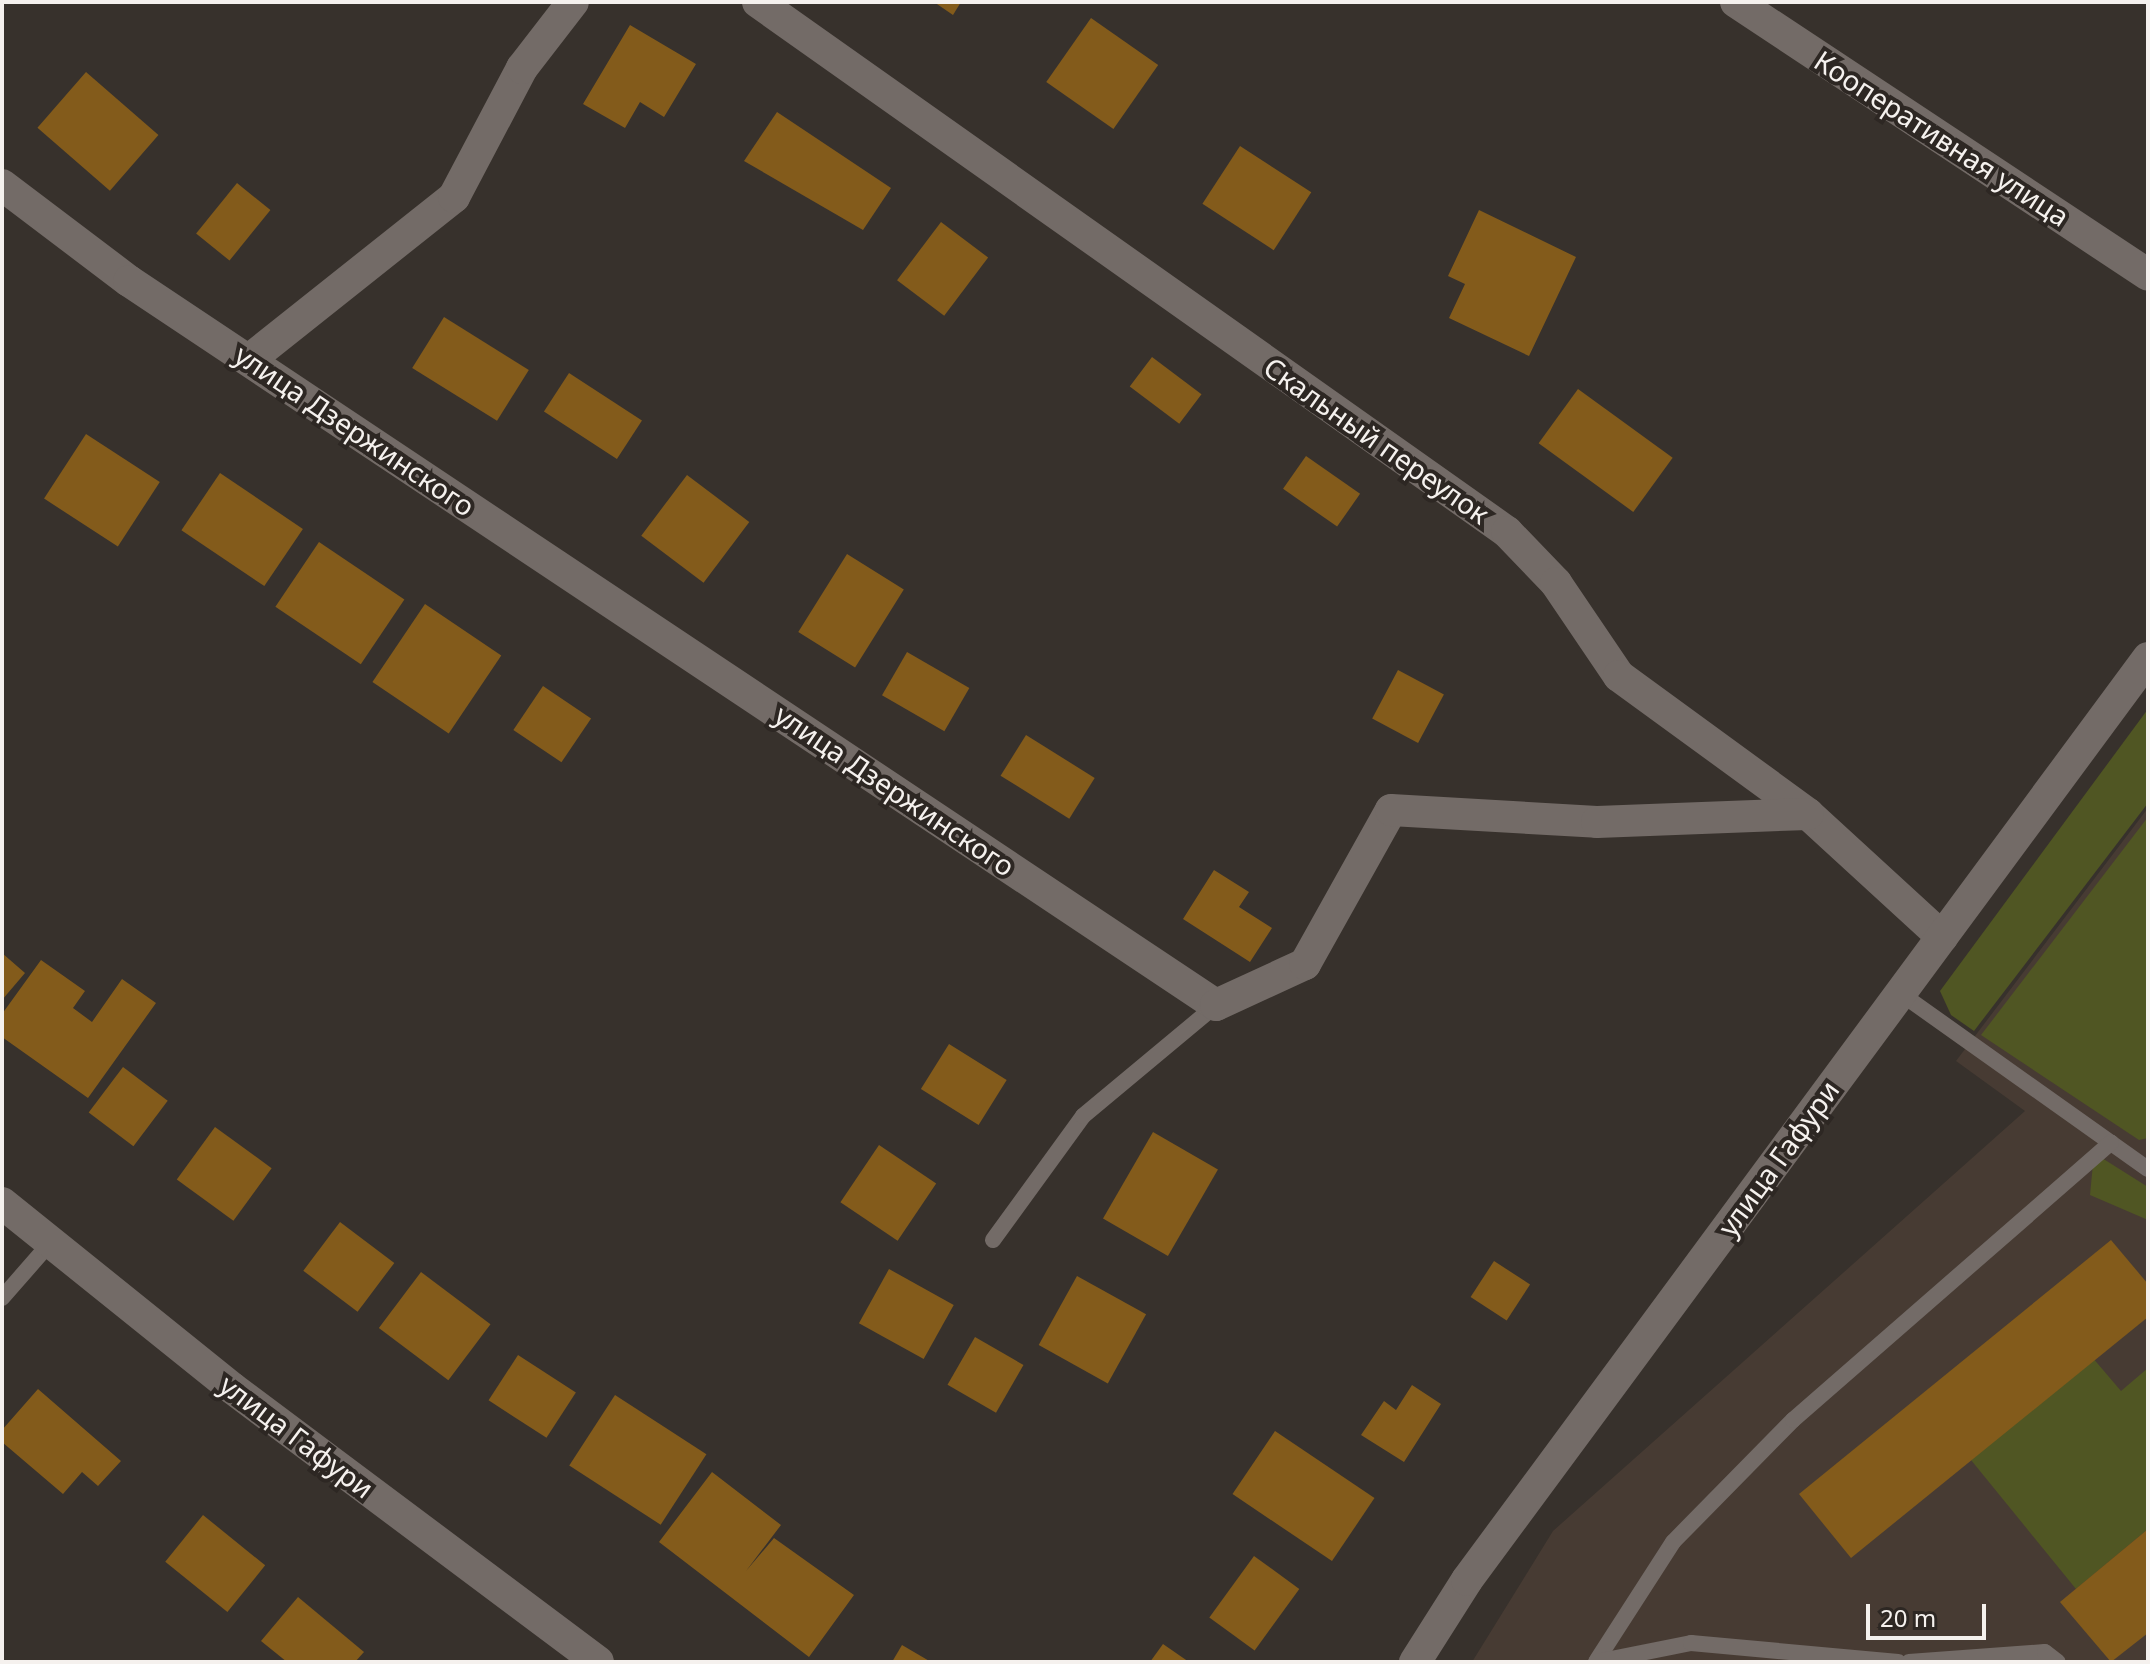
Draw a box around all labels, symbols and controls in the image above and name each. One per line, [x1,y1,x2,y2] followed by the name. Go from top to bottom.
[1808,43,2076,233] street label: Кооперативная улица
[229,337,481,523] street label: улица Дзержинского
[1258,350,1496,530] street label: Скальный переулок
[769,697,1021,883] street label: улица Дзержинского
[1710,1074,1846,1242] street label: улица Гафури
[213,1367,381,1505] street label: улица Гафури
[1870,1588,1990,1638] scale bar
[1880,1601,1936,1634] text: 20 m

